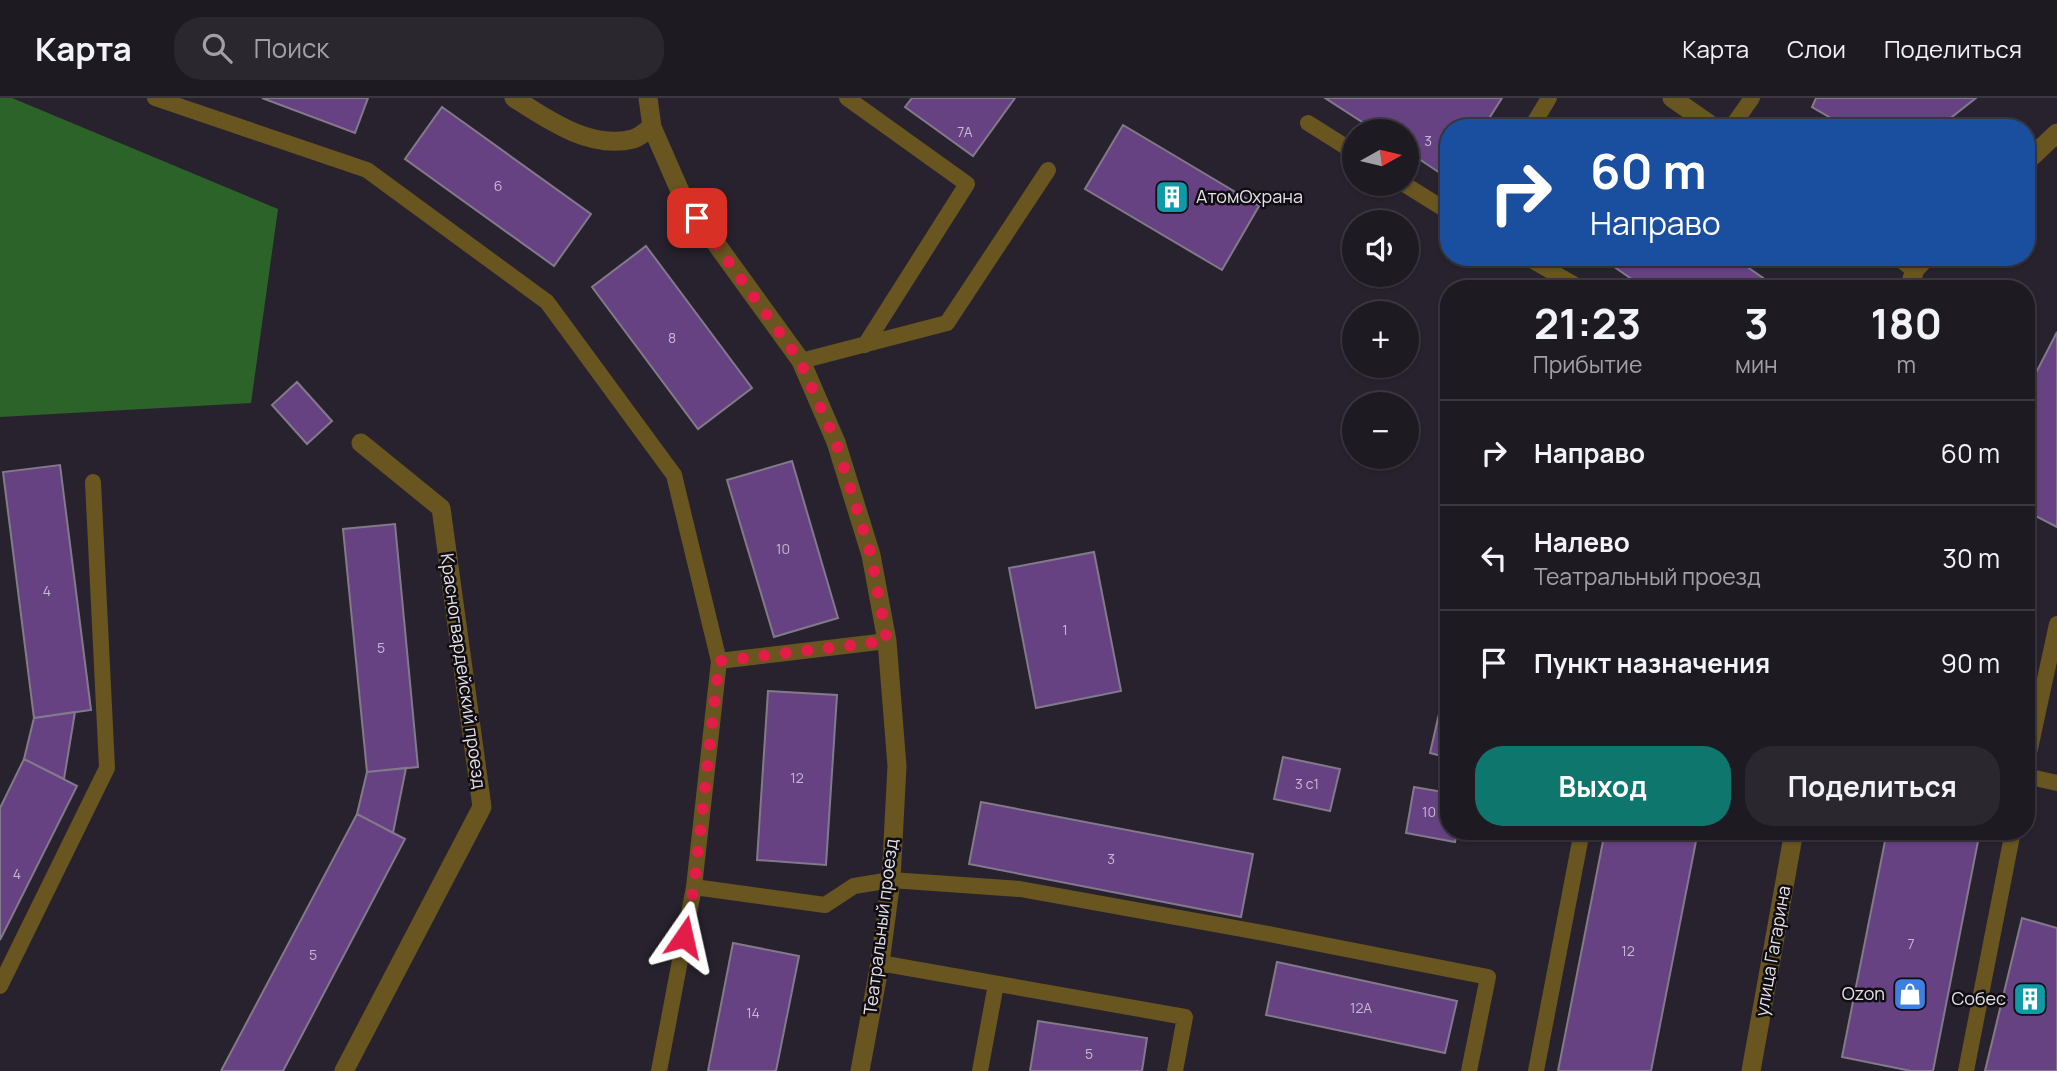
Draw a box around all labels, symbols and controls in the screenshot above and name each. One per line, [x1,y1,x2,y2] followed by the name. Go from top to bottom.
[174,17,664,80] search box
[35,26,132,71] text: Карта
[198,29,236,67] icon: search
[254,30,329,66] text: Поиск
[1682,32,1749,65] text: Карта
[1787,32,1846,65] text: Слои
[1884,32,2022,65] text: Поделиться
[1342,119,1419,196] north arrow
[1342,119,1419,469] map controls
[957,122,973,141] house number: 7А
[1424,131,1432,150] house number: 3
[1590,137,1707,204] text: 60 m
[1475,147,1566,238] icon: right
[494,176,502,195] house number: 6
[1153,178,1191,216] building icon: АтомОхрана
[1196,184,1303,208] place label: АтомОхрана
[667,188,727,248] pin
[678,199,716,237] icon: arrive
[1590,201,1721,245] text: Направо
[1342,210,1419,287] button: sound
[1534,294,1641,352] text: 21:23
[1744,294,1769,352] text: 3
[1870,294,1942,352] text: 180
[1342,301,1419,378] button: +
[668,328,676,347] house number: 8
[1533,348,1642,380] text: Прибытие
[1735,348,1778,380] text: мин
[1897,348,1916,380] text: m
[1342,392,1419,469] button: −
[1475,434,1513,472] icon: right
[1534,435,1645,471] text: Направо
[1941,435,2000,471] text: 60 m
[1534,524,1630,560] text: Налево
[776,539,790,558] house number: 10
[1475,539,1513,577] icon: left
[1943,540,2000,576] text: 30 m
[436,552,492,790] street label: Красногвардейский проезд
[1534,560,1761,592] text: Театральный проезд
[43,581,51,600] house number: 4
[1062,620,1068,639] house number: 1
[377,638,385,657] house number: 5
[1475,644,1513,682] icon: arrive
[1534,645,1770,681] text: Пункт назначения
[1941,645,2000,681] text: 90 m
[1475,746,1731,826] button: Выход
[1745,746,2000,826] button: Поделиться
[790,768,804,787] house number: 12
[1295,774,1319,793] house number: 3 с1
[1422,802,1436,821] house number: 10
[857,837,903,1016] street label: Театральный проезд
[1107,849,1115,868] house number: 3
[13,864,21,883] house number: 4
[1749,884,1795,1018] street label: улица Гагарина
[647,900,721,974] position arrow
[1907,934,1915,953] house number: 7
[1621,941,1635,960] house number: 12
[309,945,317,964] house number: 5
[1891,975,1929,1013] shop icon: Ozon
[2011,980,2049,1018] building icon: Собес
[1842,981,1885,1005] place label: Ozon
[1951,986,2006,1010] place label: Собес
[1350,998,1372,1017] house number: 12А
[746,1003,760,1022] house number: 14
[1085,1044,1093,1063] house number: 5

